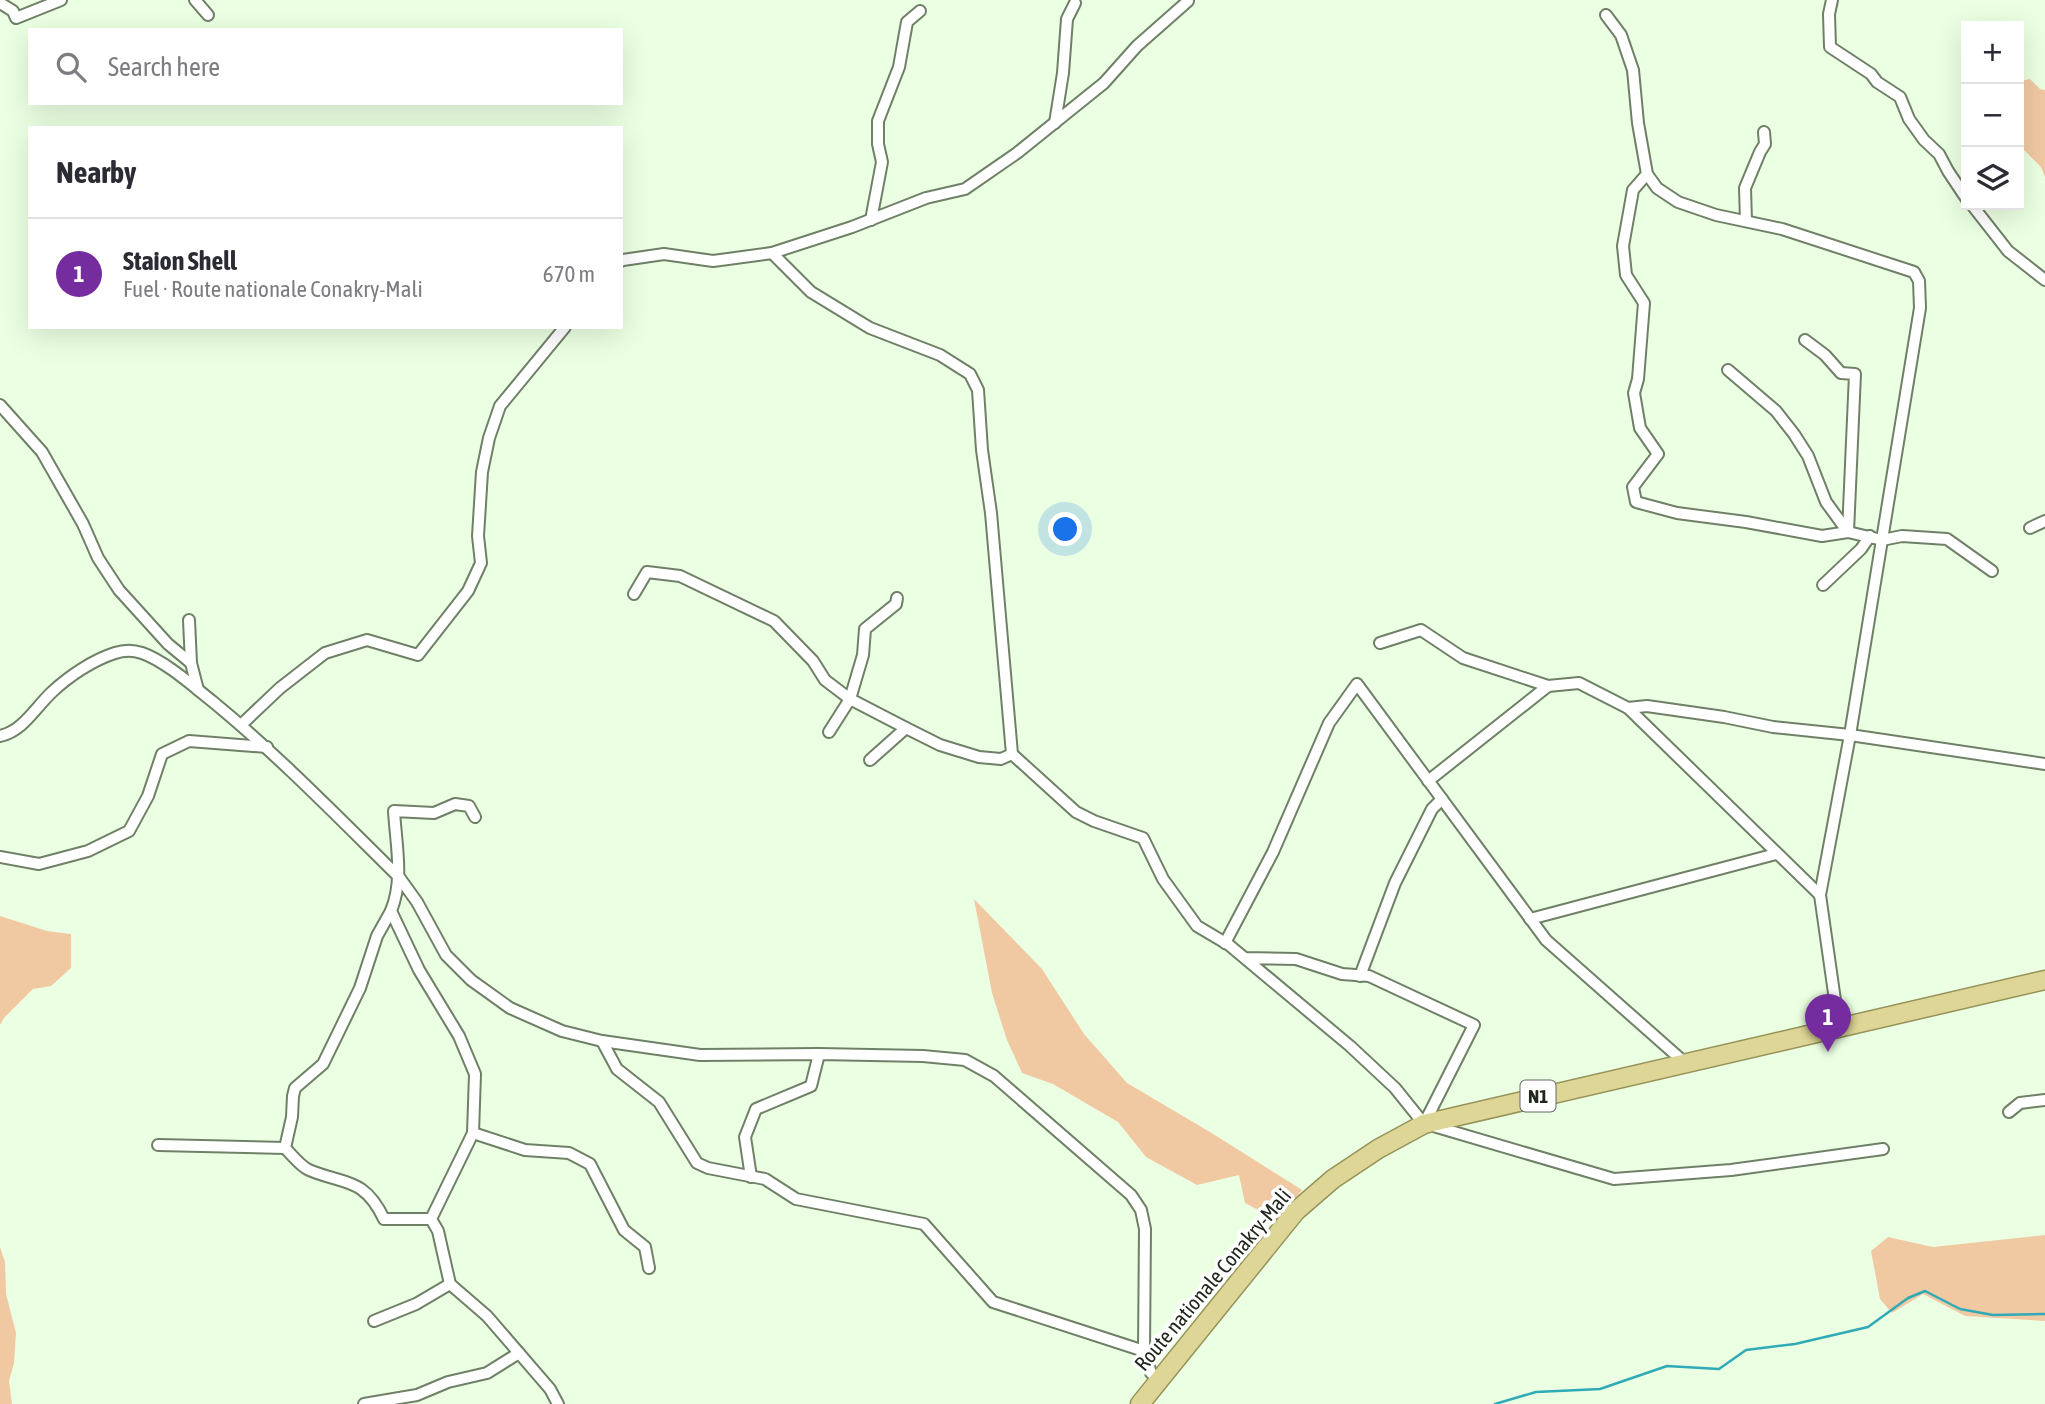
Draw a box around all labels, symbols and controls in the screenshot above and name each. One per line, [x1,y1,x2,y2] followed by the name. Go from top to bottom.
[1961,21,2024,210] map controls
[1961,21,2024,84] button: +
[28,28,623,105] search box
[52,48,90,86] icon: search
[108,52,220,82] text: Search here
[1961,84,2024,147] button: −
[1961,147,2024,210] button: layers
[56,155,136,189] text: Nearby
[123,246,237,276] text: Staion Shell
[74,261,84,287] text: 1
[543,261,595,287] text: 670 m
[123,276,423,302] text: Fuel · Route nationale Conakry-Mali
[1048,512,1082,546] your location
[1805,994,1851,1052] pin: 1
[1520,1080,1556,1112] road number: N1
[1129,1184,1295,1375] street label: Route nationale Conakry-Mali

